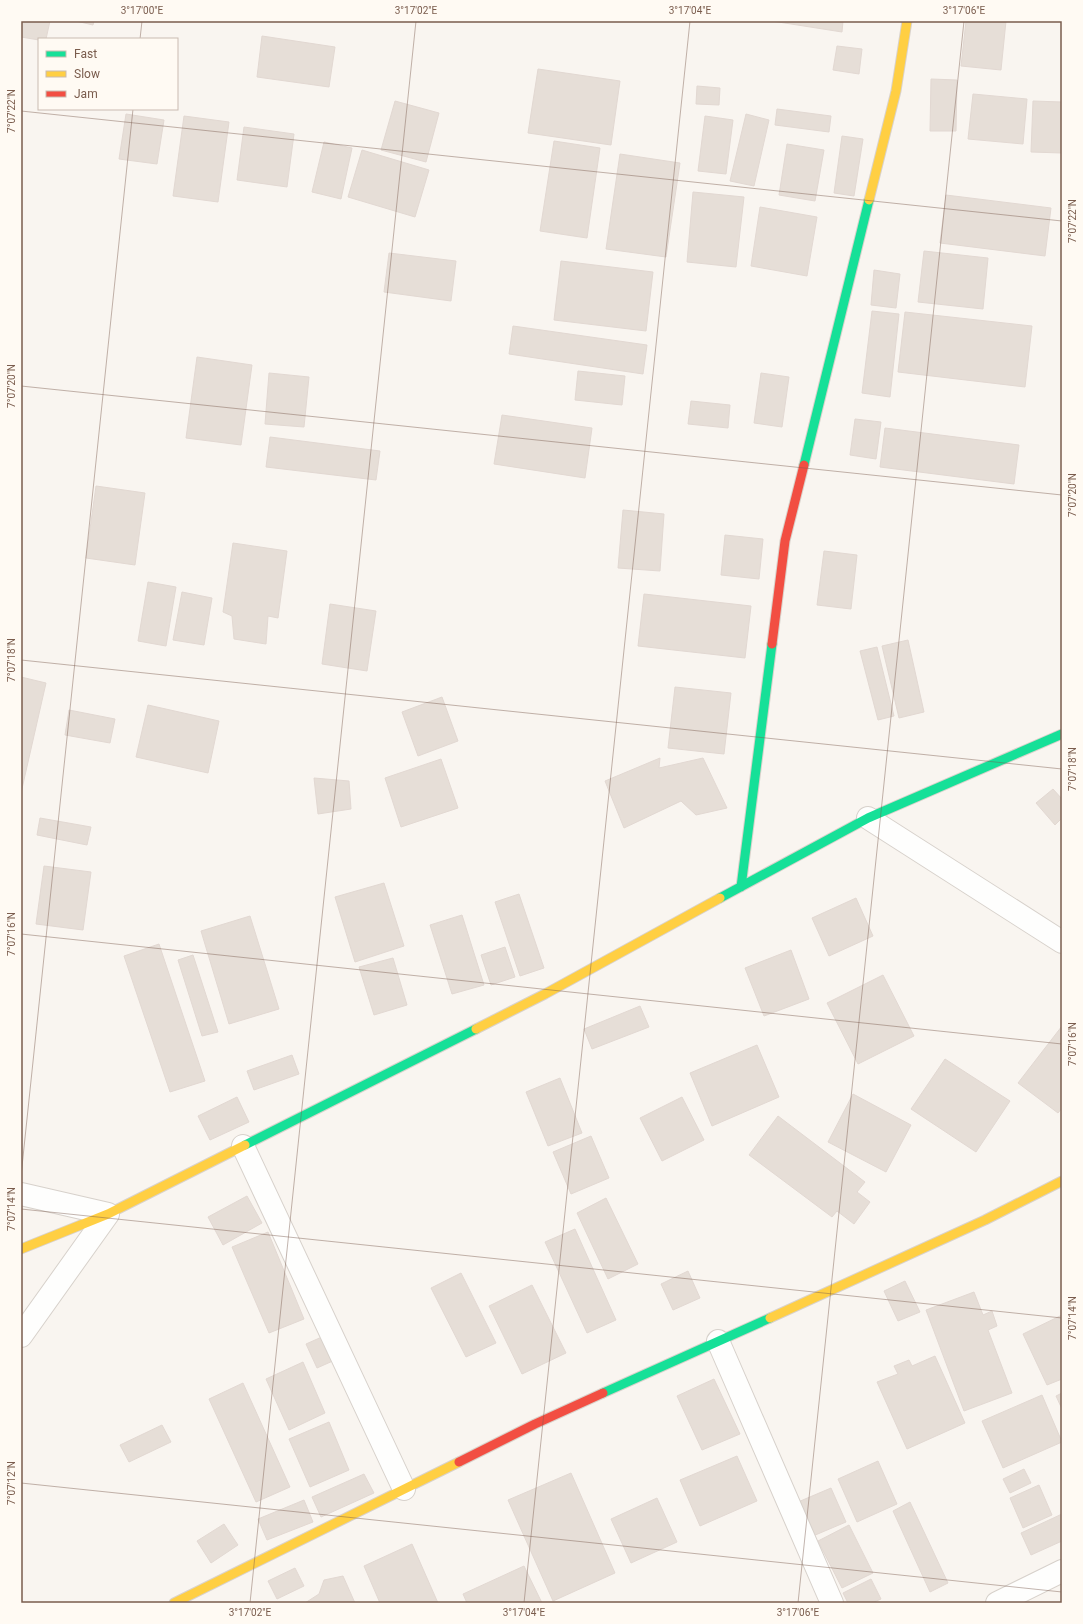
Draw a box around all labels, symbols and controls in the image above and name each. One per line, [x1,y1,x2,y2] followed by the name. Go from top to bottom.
[121,5,164,16] text: 3°17'00"E
[395,5,438,16] text: 3°17'02"E
[669,5,712,16] text: 3°17'04"E
[943,5,986,16] text: 3°17'06"E
[38,38,178,110] legend
[74,47,97,61] text: Fast
[74,67,100,81] text: Slow
[74,87,98,101] text: Jam
[6,89,17,133] text: 7°07'22"N
[1067,199,1078,243] text: 7°07'22"N
[6,364,17,408] text: 7°07'20"N
[1067,473,1078,517] text: 7°07'20"N
[6,638,17,682] text: 7°07'18"N
[1067,747,1078,791] text: 7°07'18"N
[6,912,17,956] text: 7°07'16"N
[1067,1022,1078,1066] text: 7°07'16"N
[6,1187,17,1231] text: 7°07'14"N
[1067,1296,1078,1340] text: 7°07'14"N
[6,1461,17,1505] text: 7°07'12"N
[229,1607,272,1618] text: 3°17'02"E
[503,1607,546,1618] text: 3°17'04"E
[777,1607,820,1618] text: 3°17'06"E

